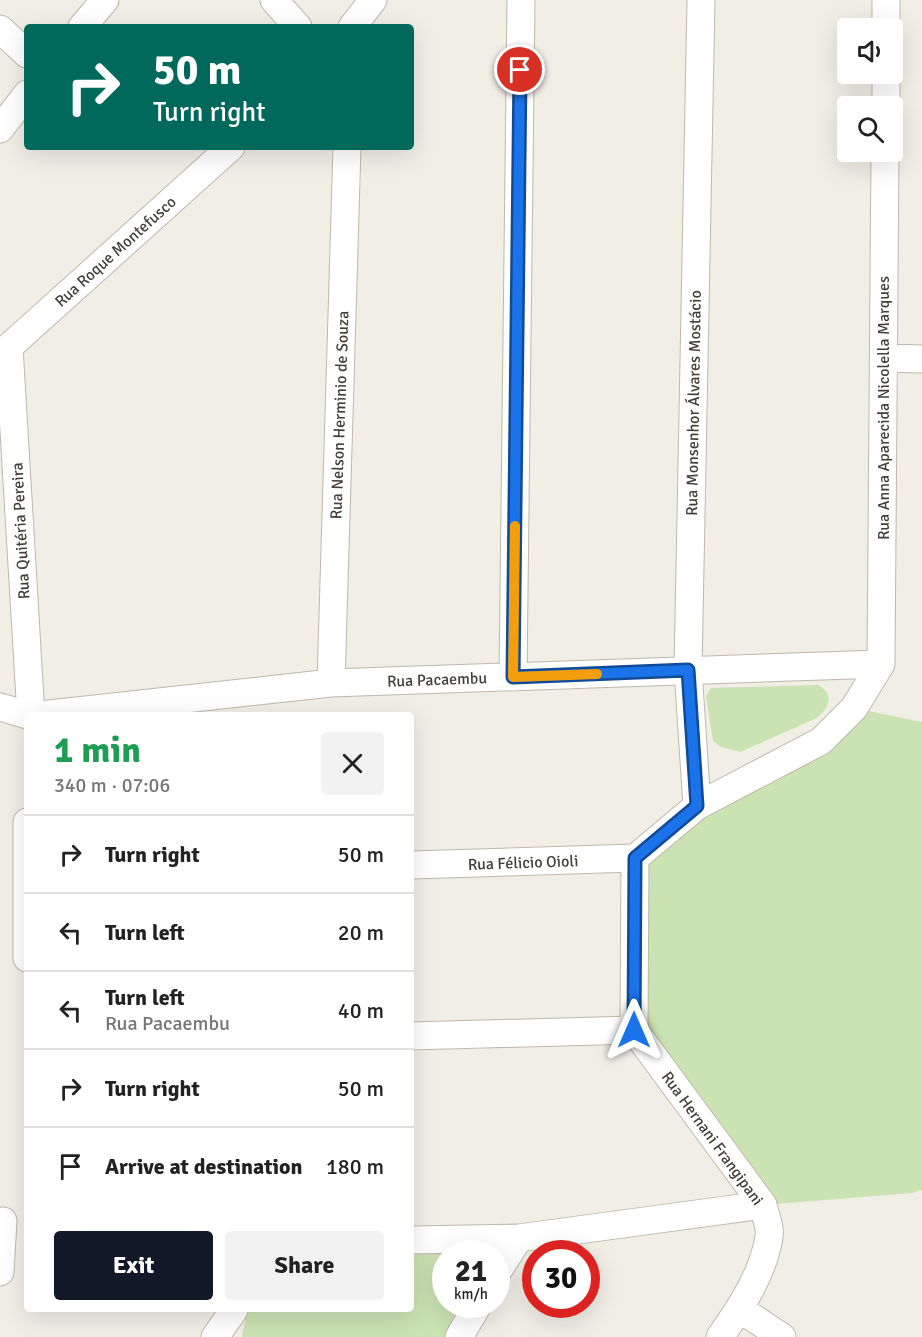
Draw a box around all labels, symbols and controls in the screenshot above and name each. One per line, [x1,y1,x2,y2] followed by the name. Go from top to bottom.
[837,18,903,162] map controls
[837,18,903,84] button: sound
[494,44,545,95] pin
[153,45,242,96] text: 50 m
[54,48,132,126] icon: right
[503,53,536,86] icon: arrive
[153,96,266,129] text: Turn right
[837,96,903,162] button: search
[51,192,180,311] street label: Rua Roque Montefusco
[874,276,894,540] street label: Rua Anna Aparecida Nicolella Marques
[682,290,706,516] street label: Rua Monsenhor Álvares Mostácio
[326,310,354,520] street label: Rua Nelson Herminio de Souza
[7,462,35,600] street label: Rua Quitéria Pereira
[387,668,487,692] street label: Rua Pacaembu
[54,728,141,773] text: 1 min
[321,732,384,795] button: close
[54,773,170,798] text: 340 m · 07:06
[54,838,87,871] icon: right
[105,841,200,868] text: Turn right
[338,841,384,868] text: 50 m
[467,851,579,875] street label: Rua Félicio Oioli
[54,916,87,949] icon: left
[105,919,185,946] text: Turn left
[338,919,384,946] text: 20 m
[105,984,185,1011] text: Turn left
[54,994,87,1027] icon: left
[338,997,384,1024] text: 40 m
[602,998,666,1062] position arrow
[105,1011,230,1036] text: Rua Pacaembu
[657,1068,768,1209] street label: Rua Hernani Frangipani
[54,1072,87,1105] icon: right
[105,1075,200,1102] text: Turn right
[338,1075,384,1102] text: 50 m
[54,1150,87,1183] icon: arrive
[105,1153,302,1180] text: Arrive at destination
[326,1153,384,1180] text: 180 m
[54,1231,213,1300] button: Exit
[225,1231,384,1300] button: Share
[522,1240,600,1318] speed limit sign: 30
[455,1253,487,1290] text: 21
[454,1285,488,1303] text: km/h

